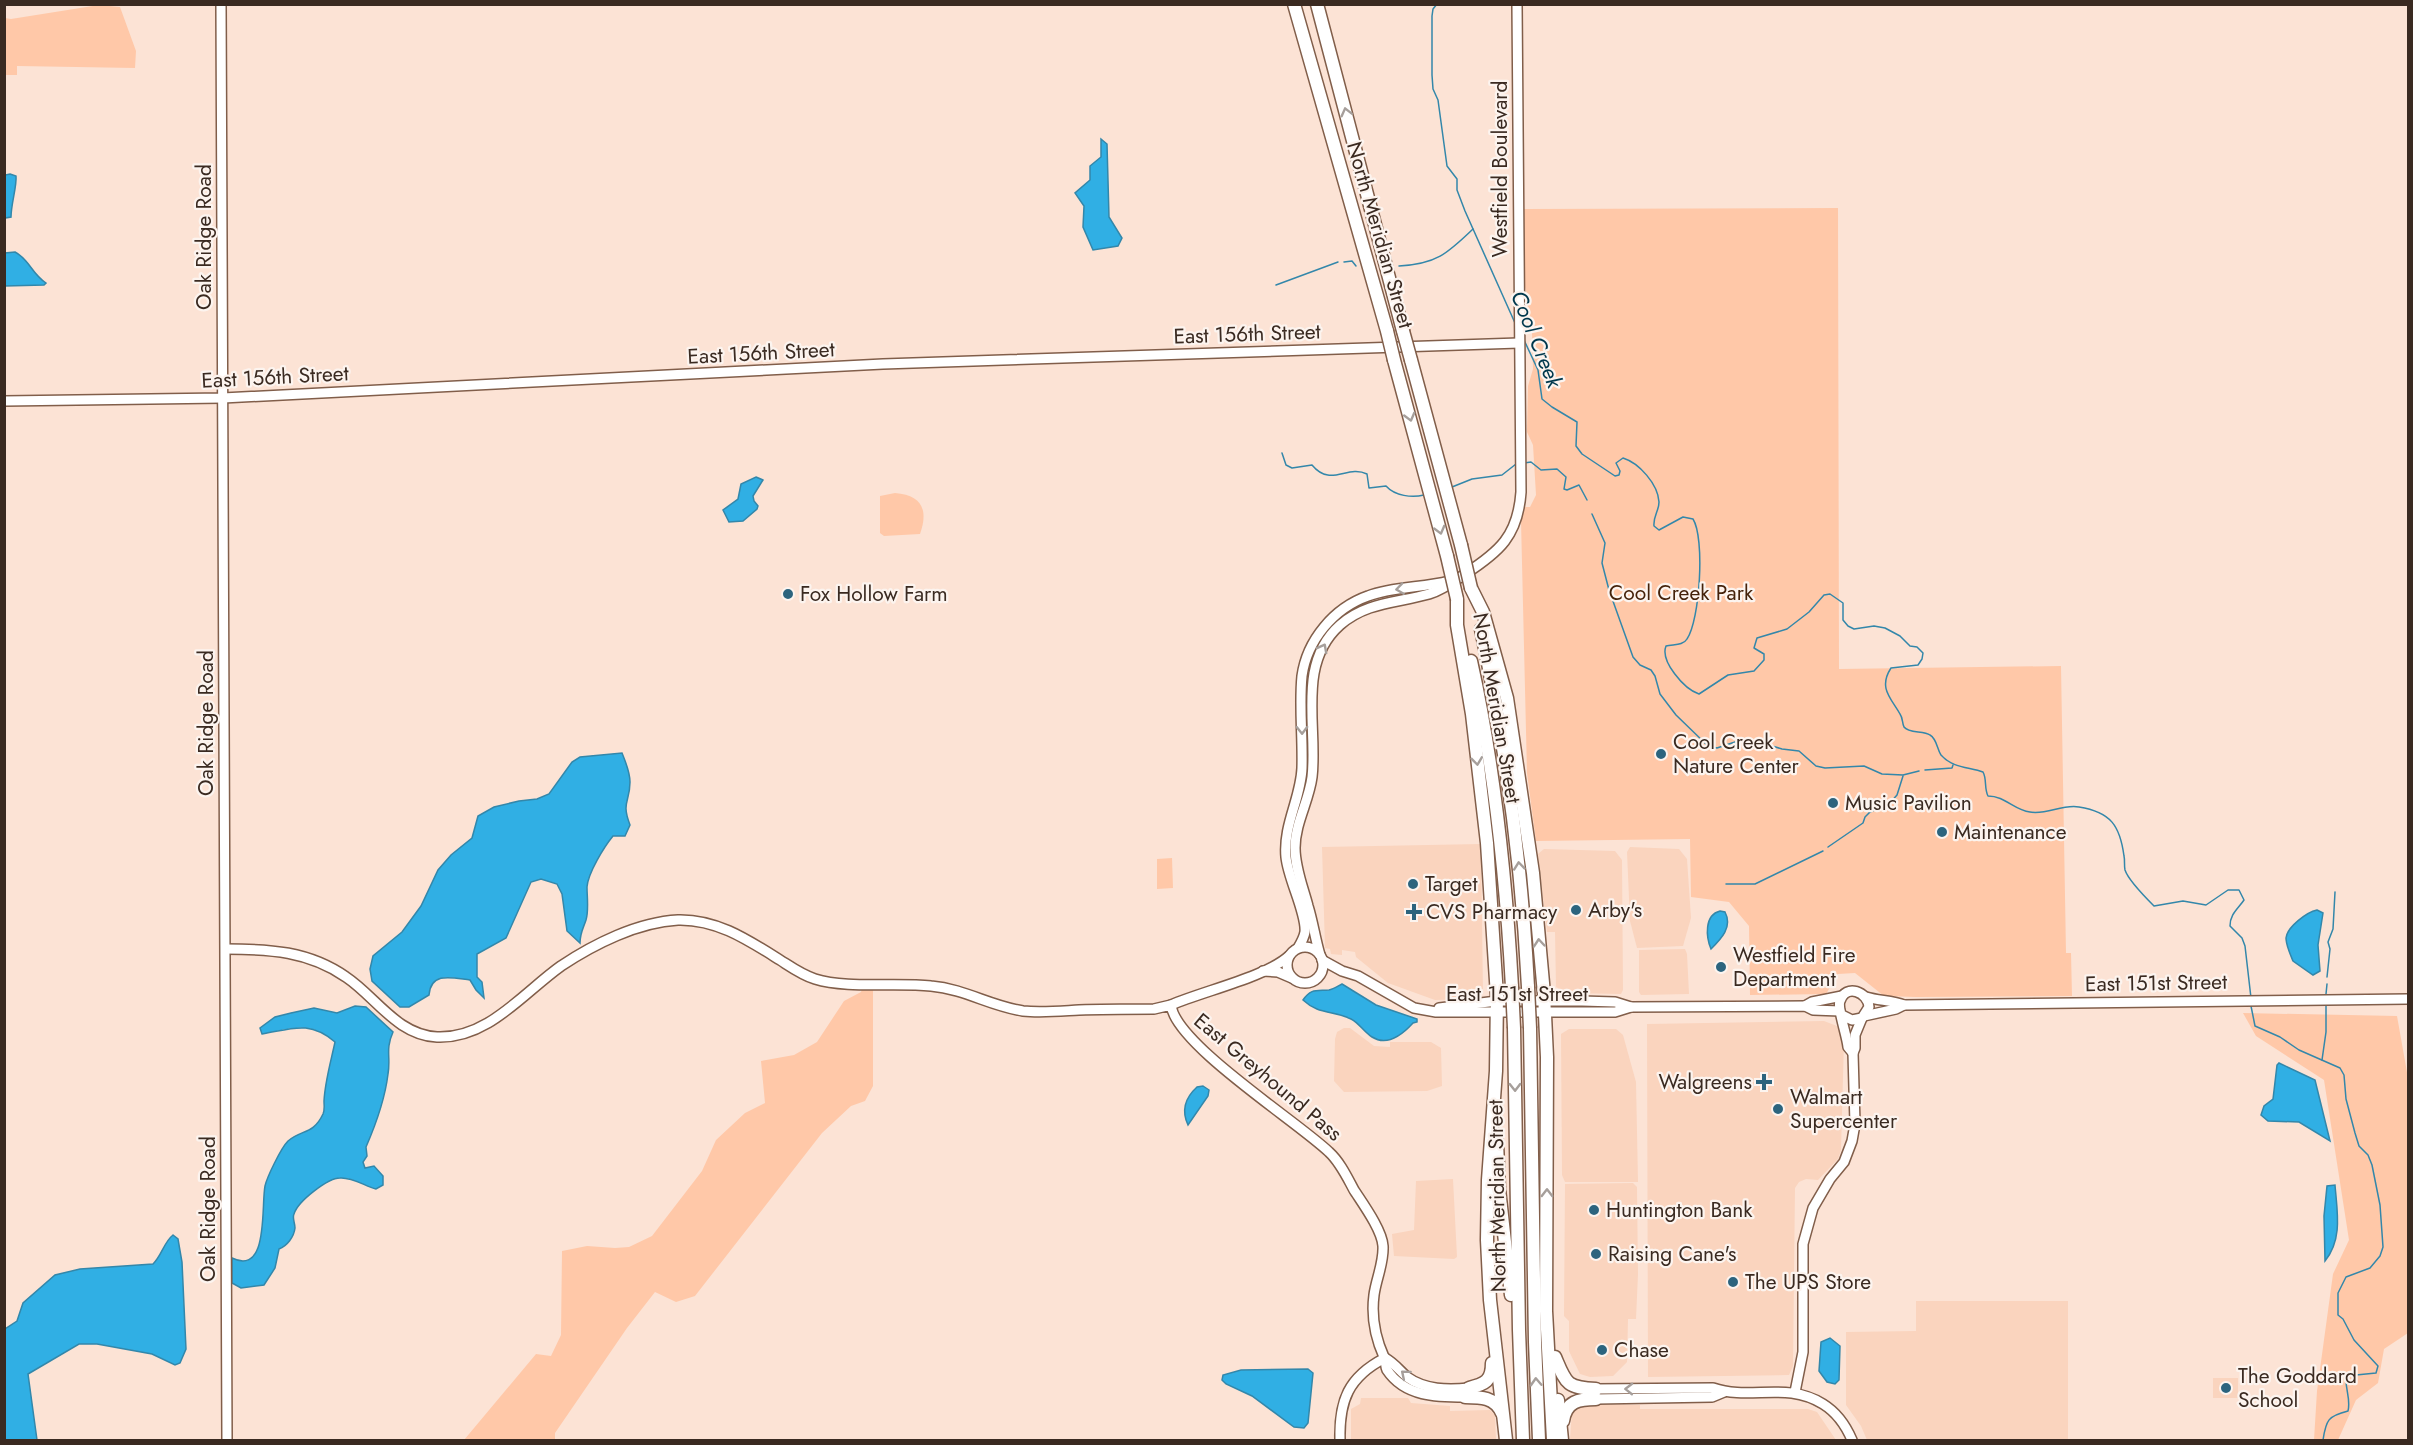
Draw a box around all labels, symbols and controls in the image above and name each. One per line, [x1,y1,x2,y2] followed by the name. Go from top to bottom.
[1485,81,1515,257] street label: Westfield Boulevard
[1340,108,1353,118] one-way arrow
[1339,138,1421,332] street label: North Meridian Street
[189,164,219,310] street label: Oak Ridge Road
[1503,285,1572,394] water label: Cool Creek
[1173,316,1321,352] street label: East 156th Street
[687,334,835,372] street label: East 156th Street
[201,358,349,396] street label: East 156th Street
[1402,411,1415,421] one-way arrow
[1433,524,1445,535] one-way arrow
[1609,578,1754,608] park label: Cool Creek Park
[800,579,948,609] place label: Fox Hollow Farm
[1395,583,1405,595] one-way arrow
[781,587,795,601] marker: Fox Hollow Farm
[1465,610,1529,806] street label: North Meridian Street
[1316,643,1327,654] one-way arrow
[191,650,221,796] street label: Oak Ridge Road
[1296,725,1308,734] one-way arrow
[1673,727,1800,781] place label: Cool Creek Nature Center
[1654,747,1668,761] marker: Cool Creek Nature Center
[1471,756,1483,765] one-way arrow
[1845,788,1972,818] place label: Music Pavilion
[1826,796,1840,810] marker: Music Pavilion
[1954,817,2067,847] place label: Maintenance
[1935,825,1949,839] marker: Maintenance
[1513,861,1526,871] one-way arrow
[1425,869,1477,899] place label: Target
[1406,877,1420,891] marker: Target
[1588,895,1642,925] place label: Arby's
[1426,897,1558,927] place label: CVS Pharmacy
[1569,903,1583,917] marker: Arby's
[1407,905,1421,919] marker: CVS Pharmacy
[1533,938,1546,947] one-way arrow
[1733,940,1856,994] place label: Westfield Fire Department
[1714,960,1728,974] marker: Westfield Fire Department
[2085,967,2227,999] street label: East 151st Street
[1446,979,1588,1009] street label: East 151st Street
[1187,1006,1349,1148] street label: East Greyhound Pass
[1658,1067,1752,1097] place label: Walgreens
[1757,1075,1771,1089] marker: Walgreens
[1509,1082,1521,1091] one-way arrow
[1790,1082,1898,1136] place label: Walmart Supercenter
[1480,1099,1514,1293] street label: North Meridian Street
[1771,1102,1785,1116] marker: Walmart Supercenter
[193,1136,223,1282] street label: Oak Ridge Road
[1541,1189,1553,1198] one-way arrow
[1606,1195,1753,1225] place label: Huntington Bank
[1587,1203,1601,1217] marker: Huntington Bank
[1608,1239,1737,1269] place label: Raising Cane's
[1589,1247,1603,1261] marker: Raising Cane's
[1745,1267,1871,1297] place label: The UPS Store
[1726,1275,1740,1289] marker: The UPS Store
[1614,1335,1669,1365] place label: Chase
[1595,1343,1609,1357] marker: Chase
[2238,1361,2357,1415] place label: The Goddard School
[1401,1370,1412,1381] one-way arrow
[1530,1378,1543,1387] one-way arrow
[2219,1381,2233,1395] marker: The Goddard School
[1624,1382,1633,1395] one-way arrow

